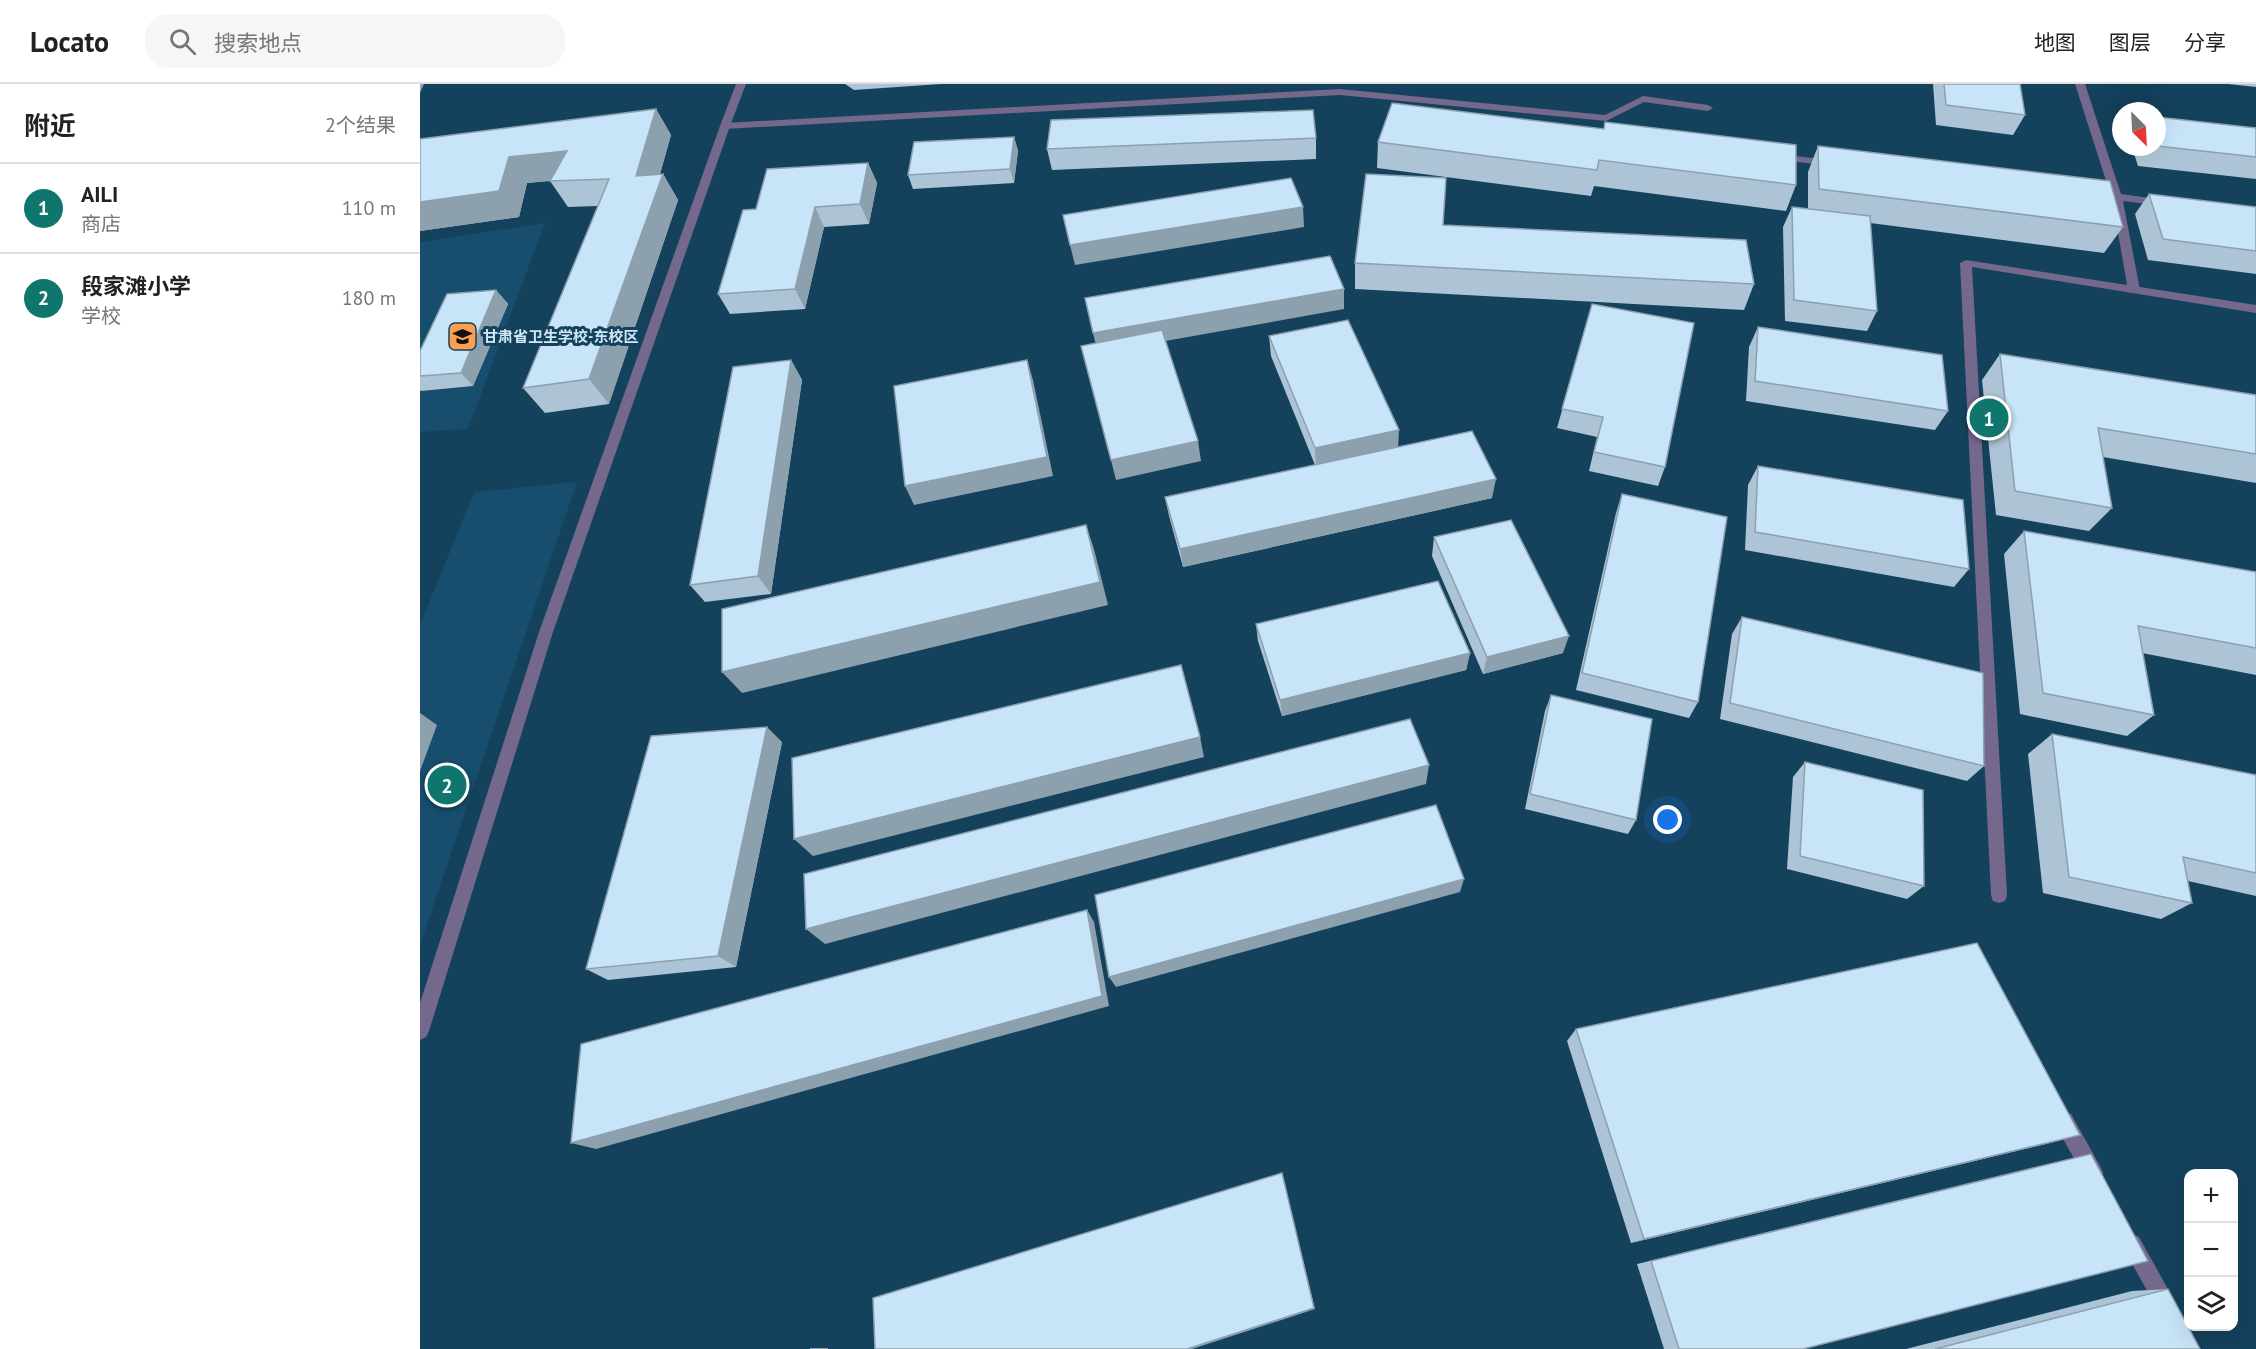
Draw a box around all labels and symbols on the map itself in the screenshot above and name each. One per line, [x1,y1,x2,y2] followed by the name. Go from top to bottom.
[2112,102,2166,156] north arrow
[446,320,478,352] school or university icon: 甘肃省卫生学校-东校区
[483,327,638,346] place label: 甘肃省卫生学校-东校区
[1970,396,2008,440] pin: 1
[428,762,466,808] pin: 2
[1653,805,1682,834] your location

